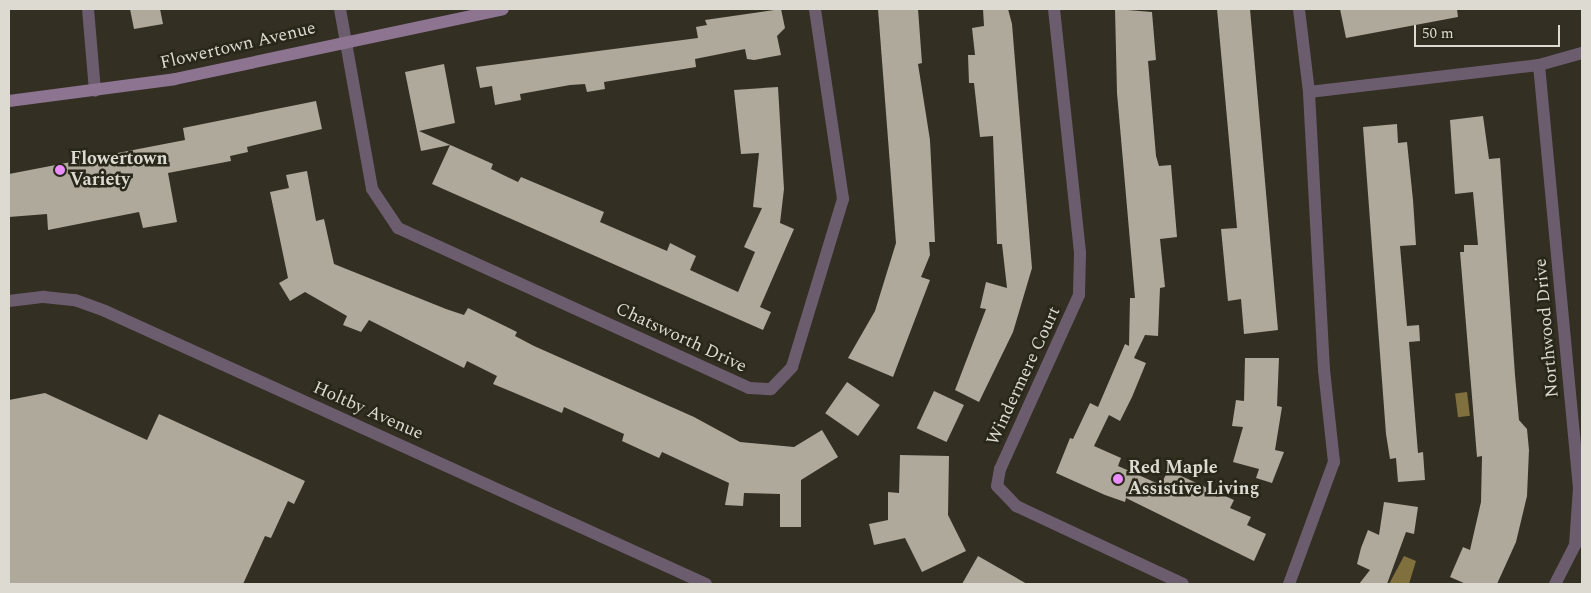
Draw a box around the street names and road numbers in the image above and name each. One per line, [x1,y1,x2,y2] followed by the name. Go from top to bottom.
[158,18,318,74] street label: Flowertown Avenue
[1530,257,1564,399] street label: Northwood Drive
[612,298,750,378] street label: Chatsworth Drive
[982,303,1066,449] street label: Windermere Court
[309,377,427,445] street label: Holtby Avenue

